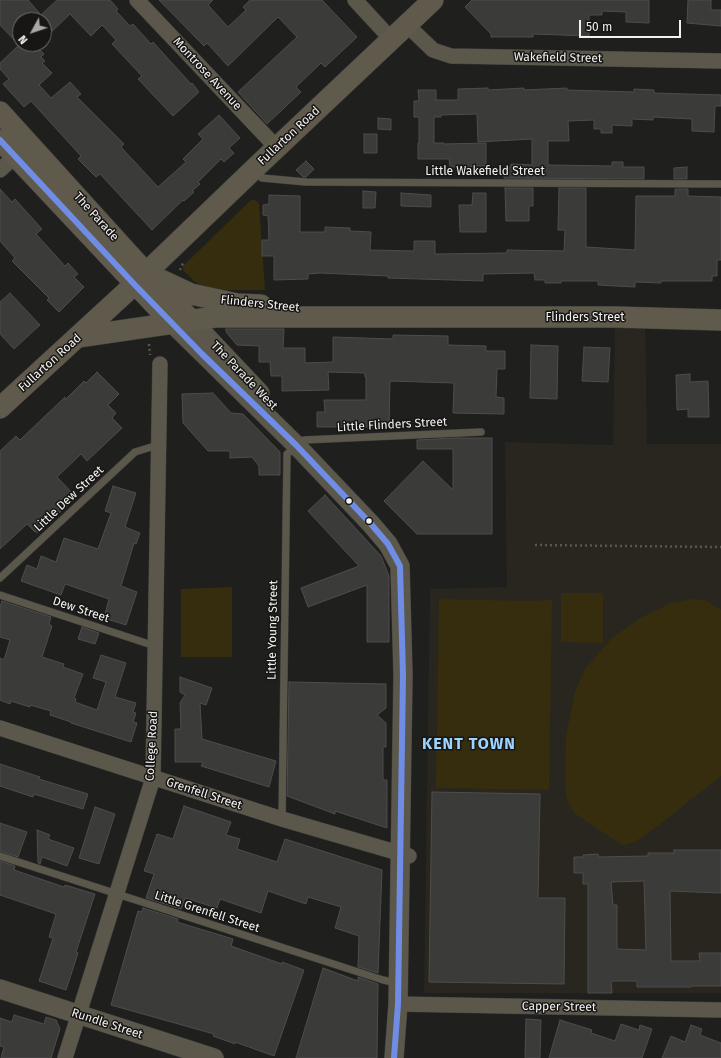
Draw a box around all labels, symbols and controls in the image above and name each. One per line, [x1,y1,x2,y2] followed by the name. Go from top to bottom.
[12,12,52,52] north arrow
[581,12,683,38] scale bar
[586,20,612,34] text: 50 m
[16,32,31,46] text: N
[170,35,244,113] street label: Montrose Avenue
[514,50,602,66] street label: Wakefield Street
[255,104,323,168] street label: Fullarton Road
[425,165,545,179] street label: Little Wakefield Street
[70,190,122,244] street label: The Parade
[220,293,300,315] street label: Flinders Street
[545,311,625,325] street label: Flinders Street
[16,331,84,395] street label: Fullarton Road
[208,339,280,413] street label: The Parade West
[337,415,447,435] street label: Little Flinders Street
[31,463,107,535] street label: Little Dew Street
[344,496,354,506] unlabelled marker
[364,516,374,526] unlabelled marker
[265,580,281,680] street label: Little Young Street
[51,594,111,626] street label: Dew Street
[143,710,161,782] street label: College Road
[422,735,516,755] district label: KENT TOWN
[164,775,244,813] street label: Grenfell Street
[153,888,261,936] street label: Little Grenfell Street
[522,999,596,1015] street label: Capper Street
[69,1006,145,1042] street label: Rundle Street

